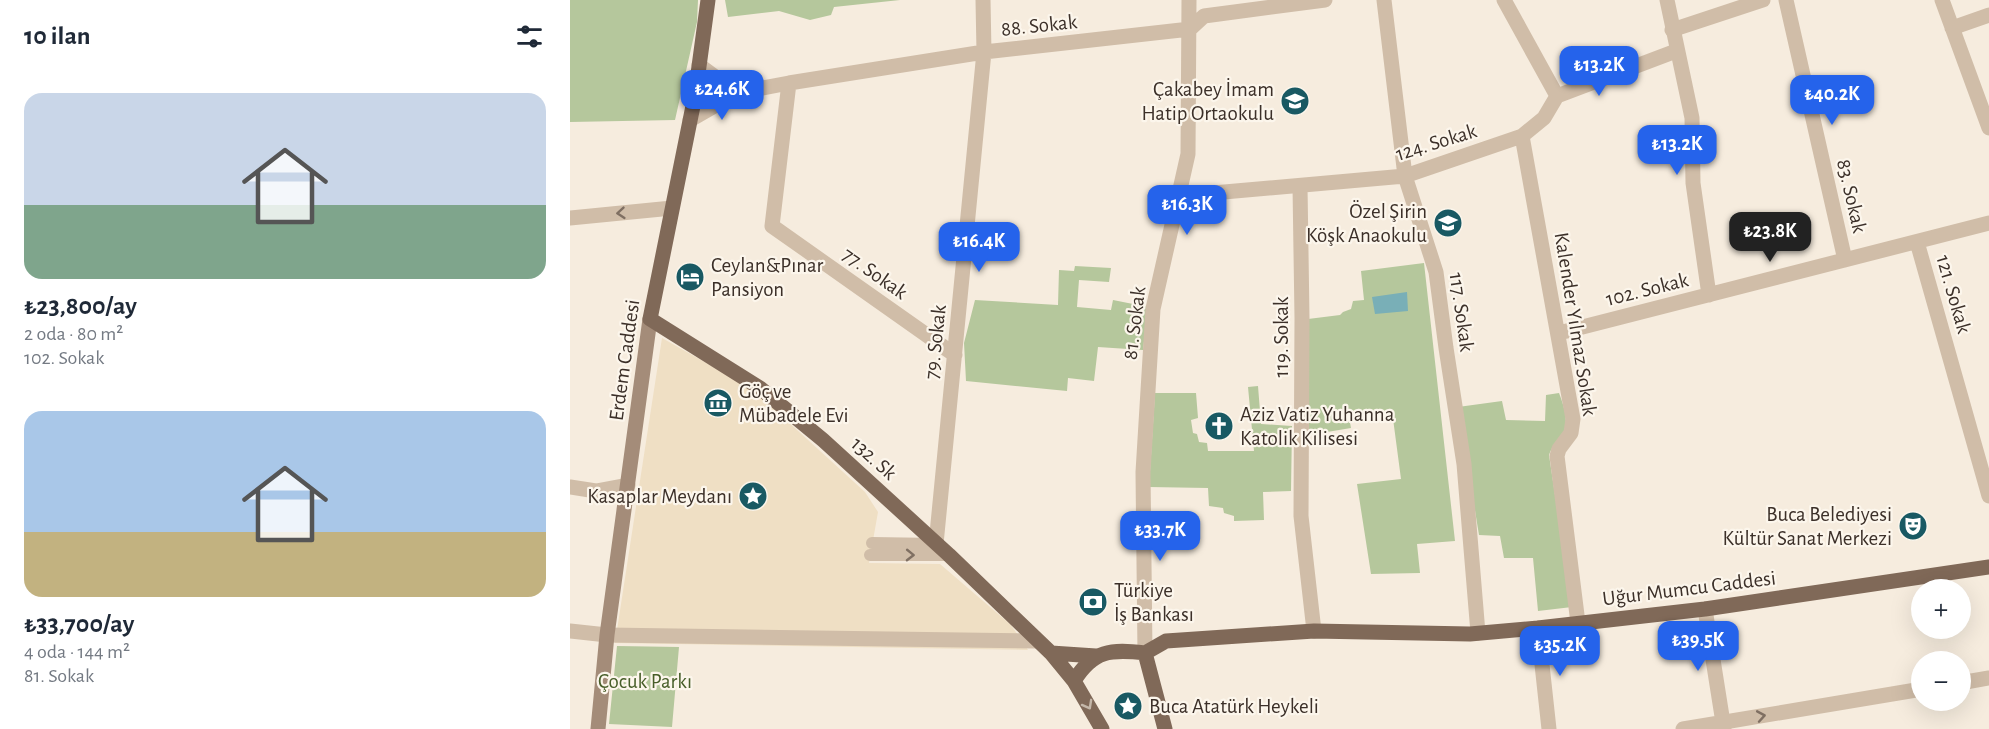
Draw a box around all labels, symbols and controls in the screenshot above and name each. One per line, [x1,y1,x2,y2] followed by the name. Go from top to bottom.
[1000,11,1079,40] street label: 88. Sokak
[513,20,546,53] icon: filters
[24,23,91,49] text: 10 ilan
[1550,46,1648,97] pin: ₺13.2K
[1574,55,1624,75] text: ₺13.2K
[673,70,771,121] pin: ₺24.6K
[1783,75,1881,126] pin: ₺40.2K
[1141,78,1274,124] place label: Çakabey İmam Hatip Ortaokulu
[695,79,749,99] text: ₺24.6K
[1804,84,1860,104] text: ₺40.2K
[1279,85,1311,117] school or university icon: Çakabey İmam Hatip Ortaokulu
[1393,120,1479,165] street label: 124. Sokak
[1628,125,1726,176] pin: ₺13.2K
[231,132,339,240] icon: home
[1652,134,1702,154] text: ₺13.2K
[1833,157,1870,235] street label: 83. Sokak
[1138,185,1236,236] pin: ₺16.3K
[1161,194,1213,214] text: ₺16.3K
[1306,200,1427,246] place label: Özel Şirin Köşk Anaokulu
[617,206,626,219] one-way arrow
[1432,207,1464,239] school or university icon: Özel Şirin Köşk Anaokulu
[1721,212,1819,263] pin: ₺23.8K
[1743,221,1797,241] text: ₺23.8K
[930,222,1028,273] pin: ₺16.4K
[953,231,1005,251] text: ₺16.4K
[1551,231,1600,418] street label: Kalender Yılmaz Sokak
[838,244,911,303] street label: 77. Sokak
[1932,253,1975,336] street label: 121. Sokak
[711,255,824,300] place label: Ceylan&Pınar Pansiyon
[674,261,706,293] hotel icon: Ceylan&Pınar Pansiyon
[1604,269,1691,310] street label: 102. Sokak
[1446,271,1478,353] street label: 117. Sokak
[1120,285,1149,361] street label: 81. Sokak
[24,293,137,319] text: ₺23,800/ay
[1271,296,1292,377] street label: 119. Sokak
[606,298,643,422] street label: Erdem Caddesi
[921,303,950,381] street label: 79. Sokak
[24,324,123,344] text: 2 oda · 80 m²
[24,348,104,368] text: 102. Sokak
[739,381,849,426] place label: Göç ve Mübadele Evi
[702,387,734,419] museum icon: Göç ve Mübadele Evi
[1240,404,1395,449] place label: Aziz Vatiz Yuhanna Katolik Kilisesi
[1203,410,1235,442] church icon: Aziz Vatiz Yuhanna Katolik Kilisesi
[847,433,901,484] street label: 132. Sk
[231,450,339,558] icon: home
[737,480,769,512] place icon: Kasaplar Meydanı
[587,486,732,507] place label: Kasaplar Meydanı
[1723,504,1892,549] place label: Buca Belediyesi Kültür Sanat Merkezi
[1897,510,1929,542] theatre icon: Buca Belediyesi Kültür Sanat Merkezi
[1111,511,1209,562] pin: ₺33.7K
[1134,520,1186,540] text: ₺33.7K
[905,549,914,561] one-way arrow
[1601,567,1777,610] street label: Uğur Mumcu Caddesi
[1911,579,1971,711] map controls
[1911,579,1971,639] button: +
[1114,580,1194,625] place label: Türkiye İş Bankası
[1077,586,1109,618] bank icon: Türkiye İş Bankası
[24,611,134,637] text: ₺33,700/ay
[1649,621,1747,672] pin: ₺39.5K
[1511,626,1609,677] pin: ₺35.2K
[1672,630,1724,650] text: ₺39.5K
[1534,635,1586,655] text: ₺35.2K
[24,642,130,662] text: 4 oda · 144 m²
[1911,651,1971,711] button: −
[24,666,94,686] text: 81. Sokak
[598,671,692,692] park label: Çocuk Parkı
[1112,690,1144,722] place icon: Buca Atatürk Heykeli
[1149,696,1319,717] place label: Buca Atatürk Heykeli
[1080,699,1092,709] one-way arrow
[1757,711,1766,723] one-way arrow

